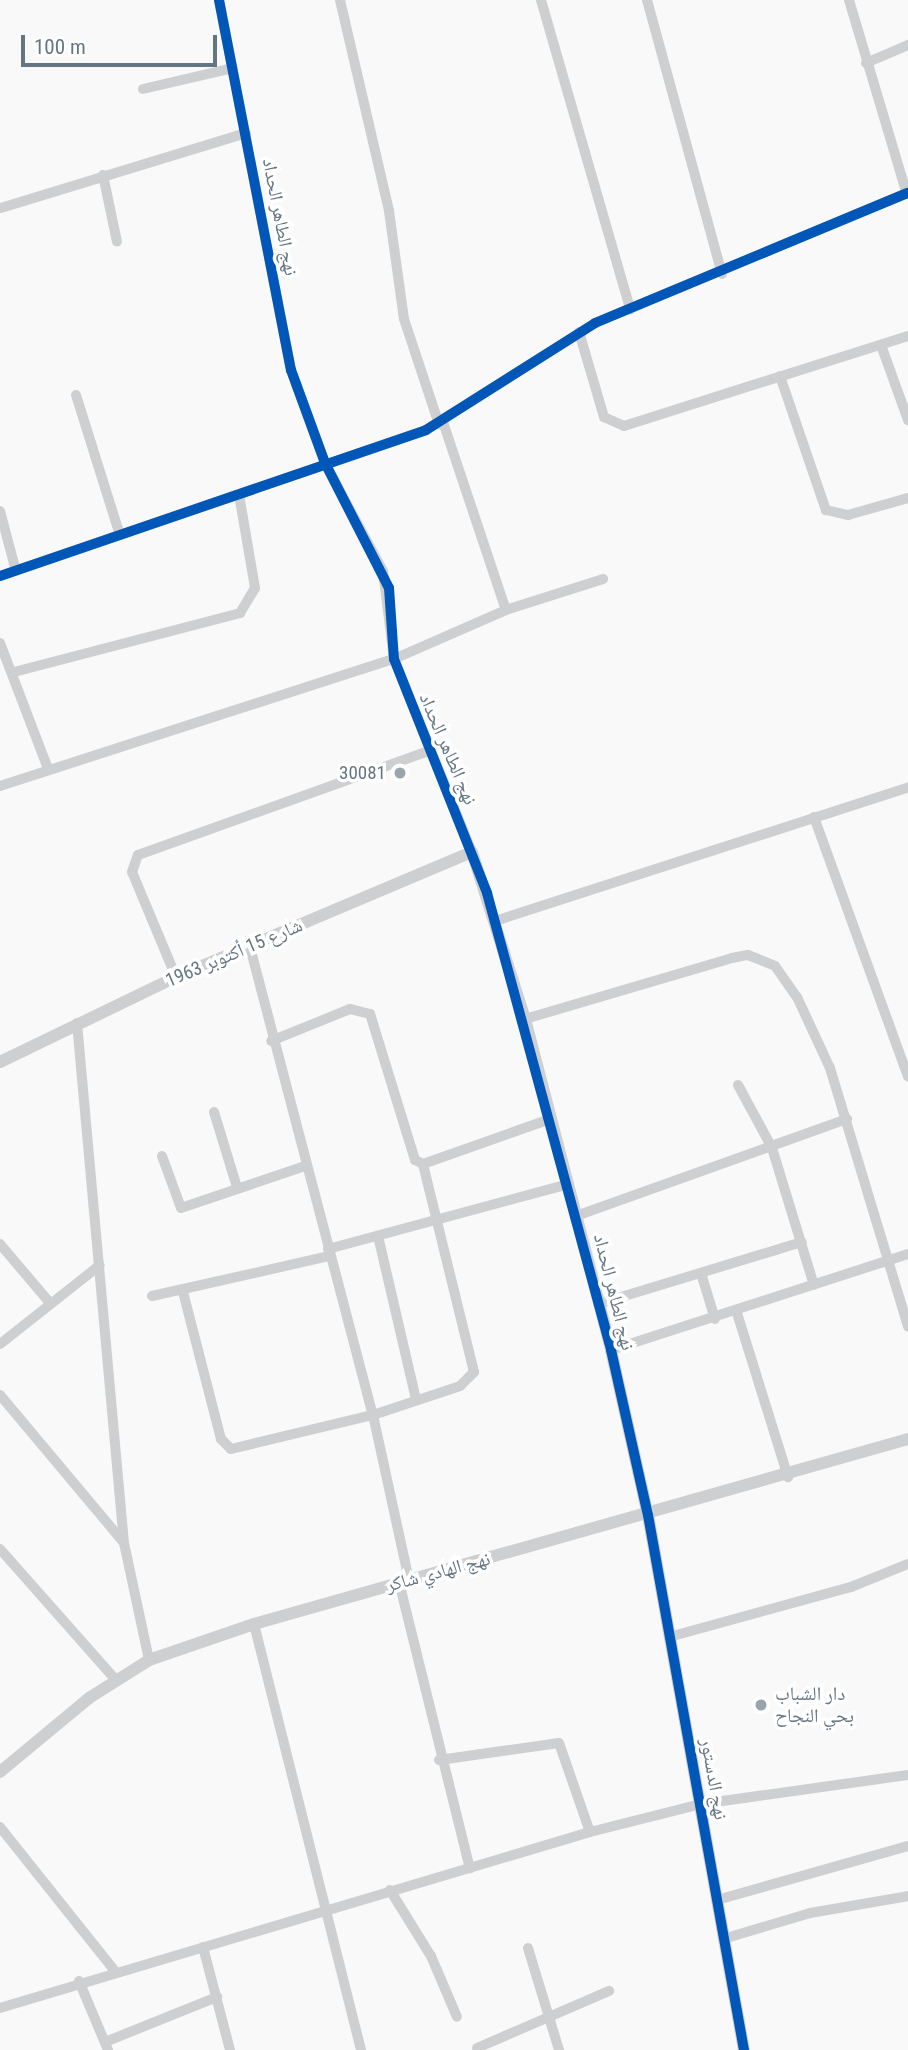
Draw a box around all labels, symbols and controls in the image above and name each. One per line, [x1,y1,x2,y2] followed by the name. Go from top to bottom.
[24,21,220,65] scale bar
[34,35,86,59] text: 100 m
[257,156,303,278] street label: نهج الطاهر الحداد
[414,690,482,808] street label: نهج الطاهر الحداد
[339,762,386,784] place label: 30081
[392,765,408,781] marker: 30081
[162,914,306,992] street label: شارع 15 أكتوبر 1963
[589,1231,639,1353] street label: نهج الطاهر الحداد
[383,1547,493,1597] street label: نهج الهادي شاكر
[775,1683,854,1727] place label: دار الشباب بحي النجاح
[753,1697,769,1713] marker: دار الشباب بحي النجاح
[696,1736,732,1822] street label: نهج الدستور

